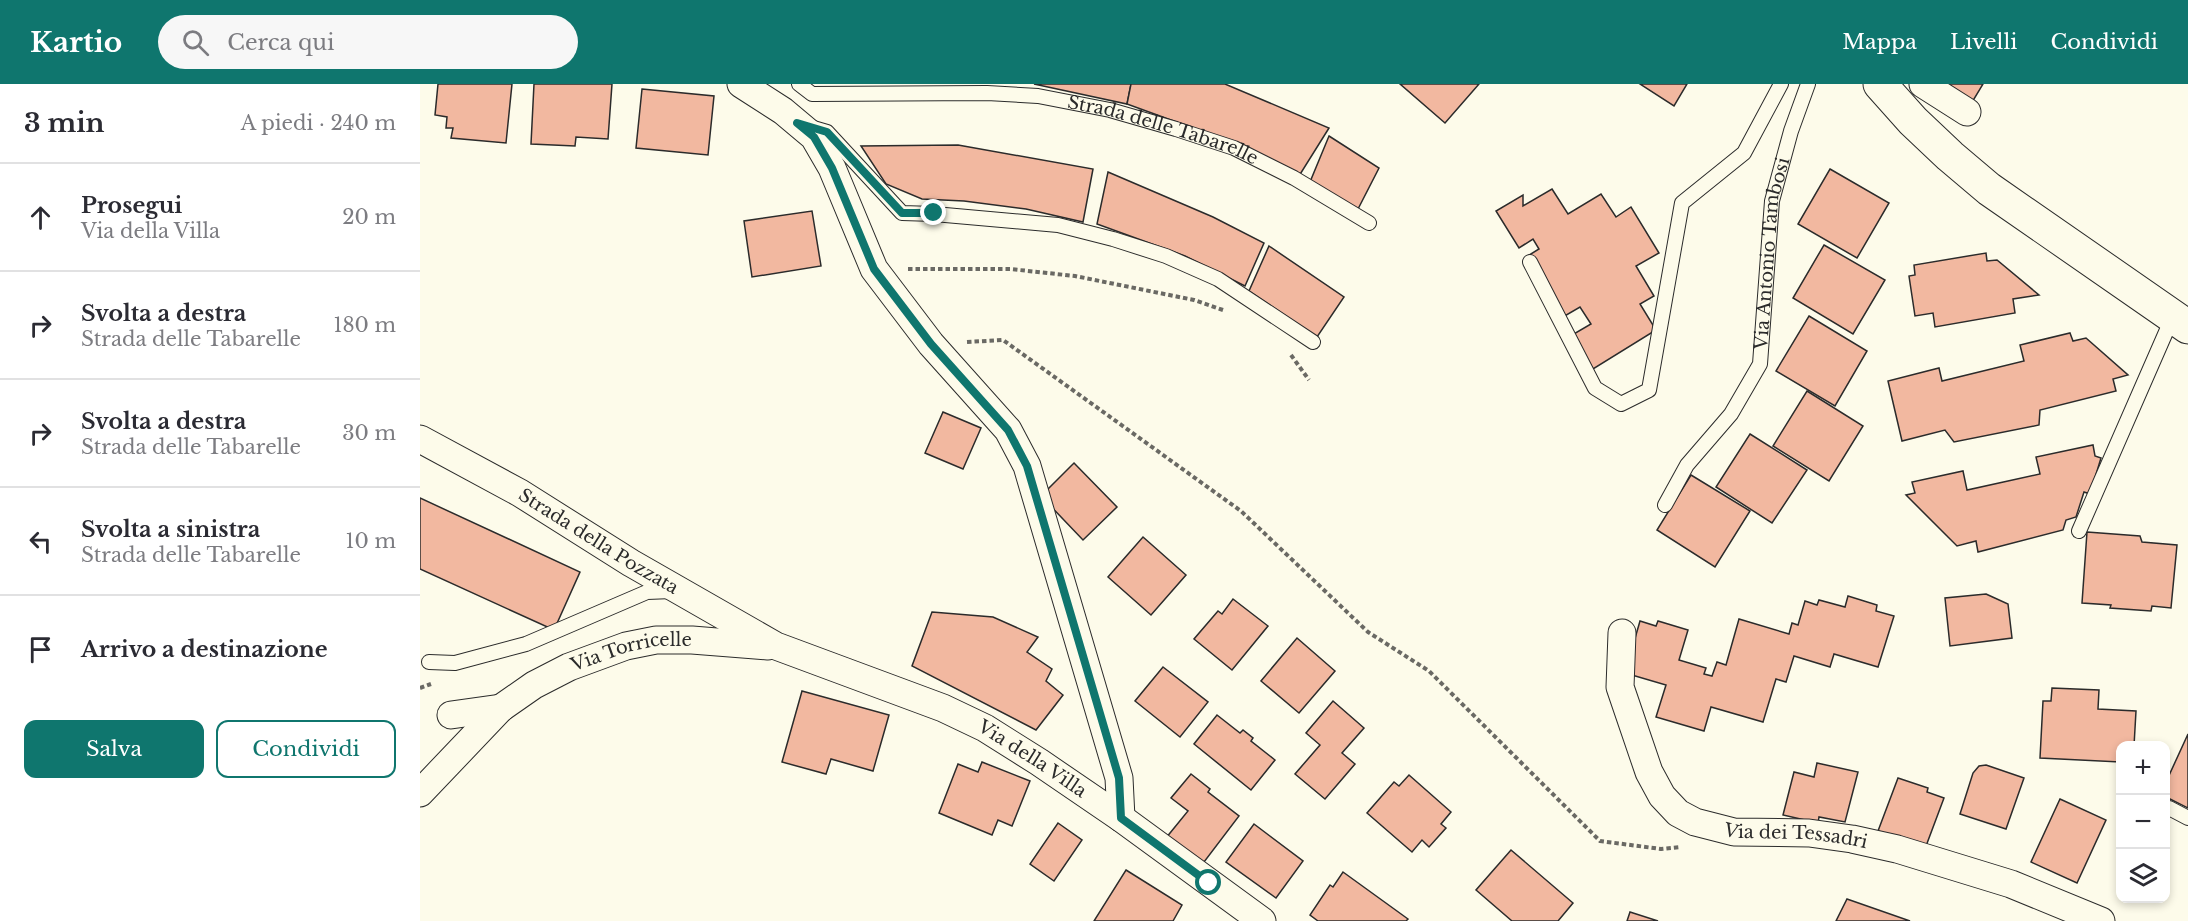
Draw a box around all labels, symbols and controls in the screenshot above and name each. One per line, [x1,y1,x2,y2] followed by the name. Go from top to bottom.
[158,15,578,69] search box
[30,25,122,60] text: Kartio
[179,26,212,59] icon: search
[227,29,335,56] text: Cerca qui
[1842,29,1917,55] text: Mappa
[1950,29,2017,55] text: Livelli
[2050,29,2158,55] text: Condividi
[1066,91,1262,169] street label: Strada delle Tabarelle
[24,107,105,139] text: 3 min
[241,111,396,135] text: A piedi · 240 m
[1750,155,1794,352] street label: Via Antonio Tambosi
[81,192,182,219] text: Prosegui
[920,199,946,225] route end
[24,201,57,234] icon: ahead
[342,205,396,229] text: 20 m
[81,219,220,243] text: Via della Villa
[81,300,246,327] text: Svolta a destra
[24,309,57,342] icon: right
[333,313,396,337] text: 180 m
[81,327,301,351] text: Strada delle Tabarelle
[81,408,246,435] text: Svolta a destra
[24,417,57,450] icon: right
[342,421,396,445] text: 30 m
[81,435,301,459] text: Strada delle Tabarelle
[515,484,682,599] street label: Strada della Pozzata
[81,516,260,543] text: Svolta a sinistra
[24,525,57,558] icon: left
[346,529,396,553] text: 10 m
[81,543,301,567] text: Strada delle Tabarelle
[567,628,692,677] street label: Via Torricelle
[24,633,57,666] icon: arrive
[81,636,328,663] text: Arrivo a destinazione
[973,715,1091,802] street label: Via della Villa
[24,720,204,778] button: Salva
[216,720,396,778] button: Condividi
[2116,741,2170,903] map controls
[2116,741,2170,795] button: +
[2116,795,2170,849] button: −
[1720,819,1870,853] street label: Via dei Tessadri
[2116,849,2170,903] button: layers
[1195,869,1221,895] route start

